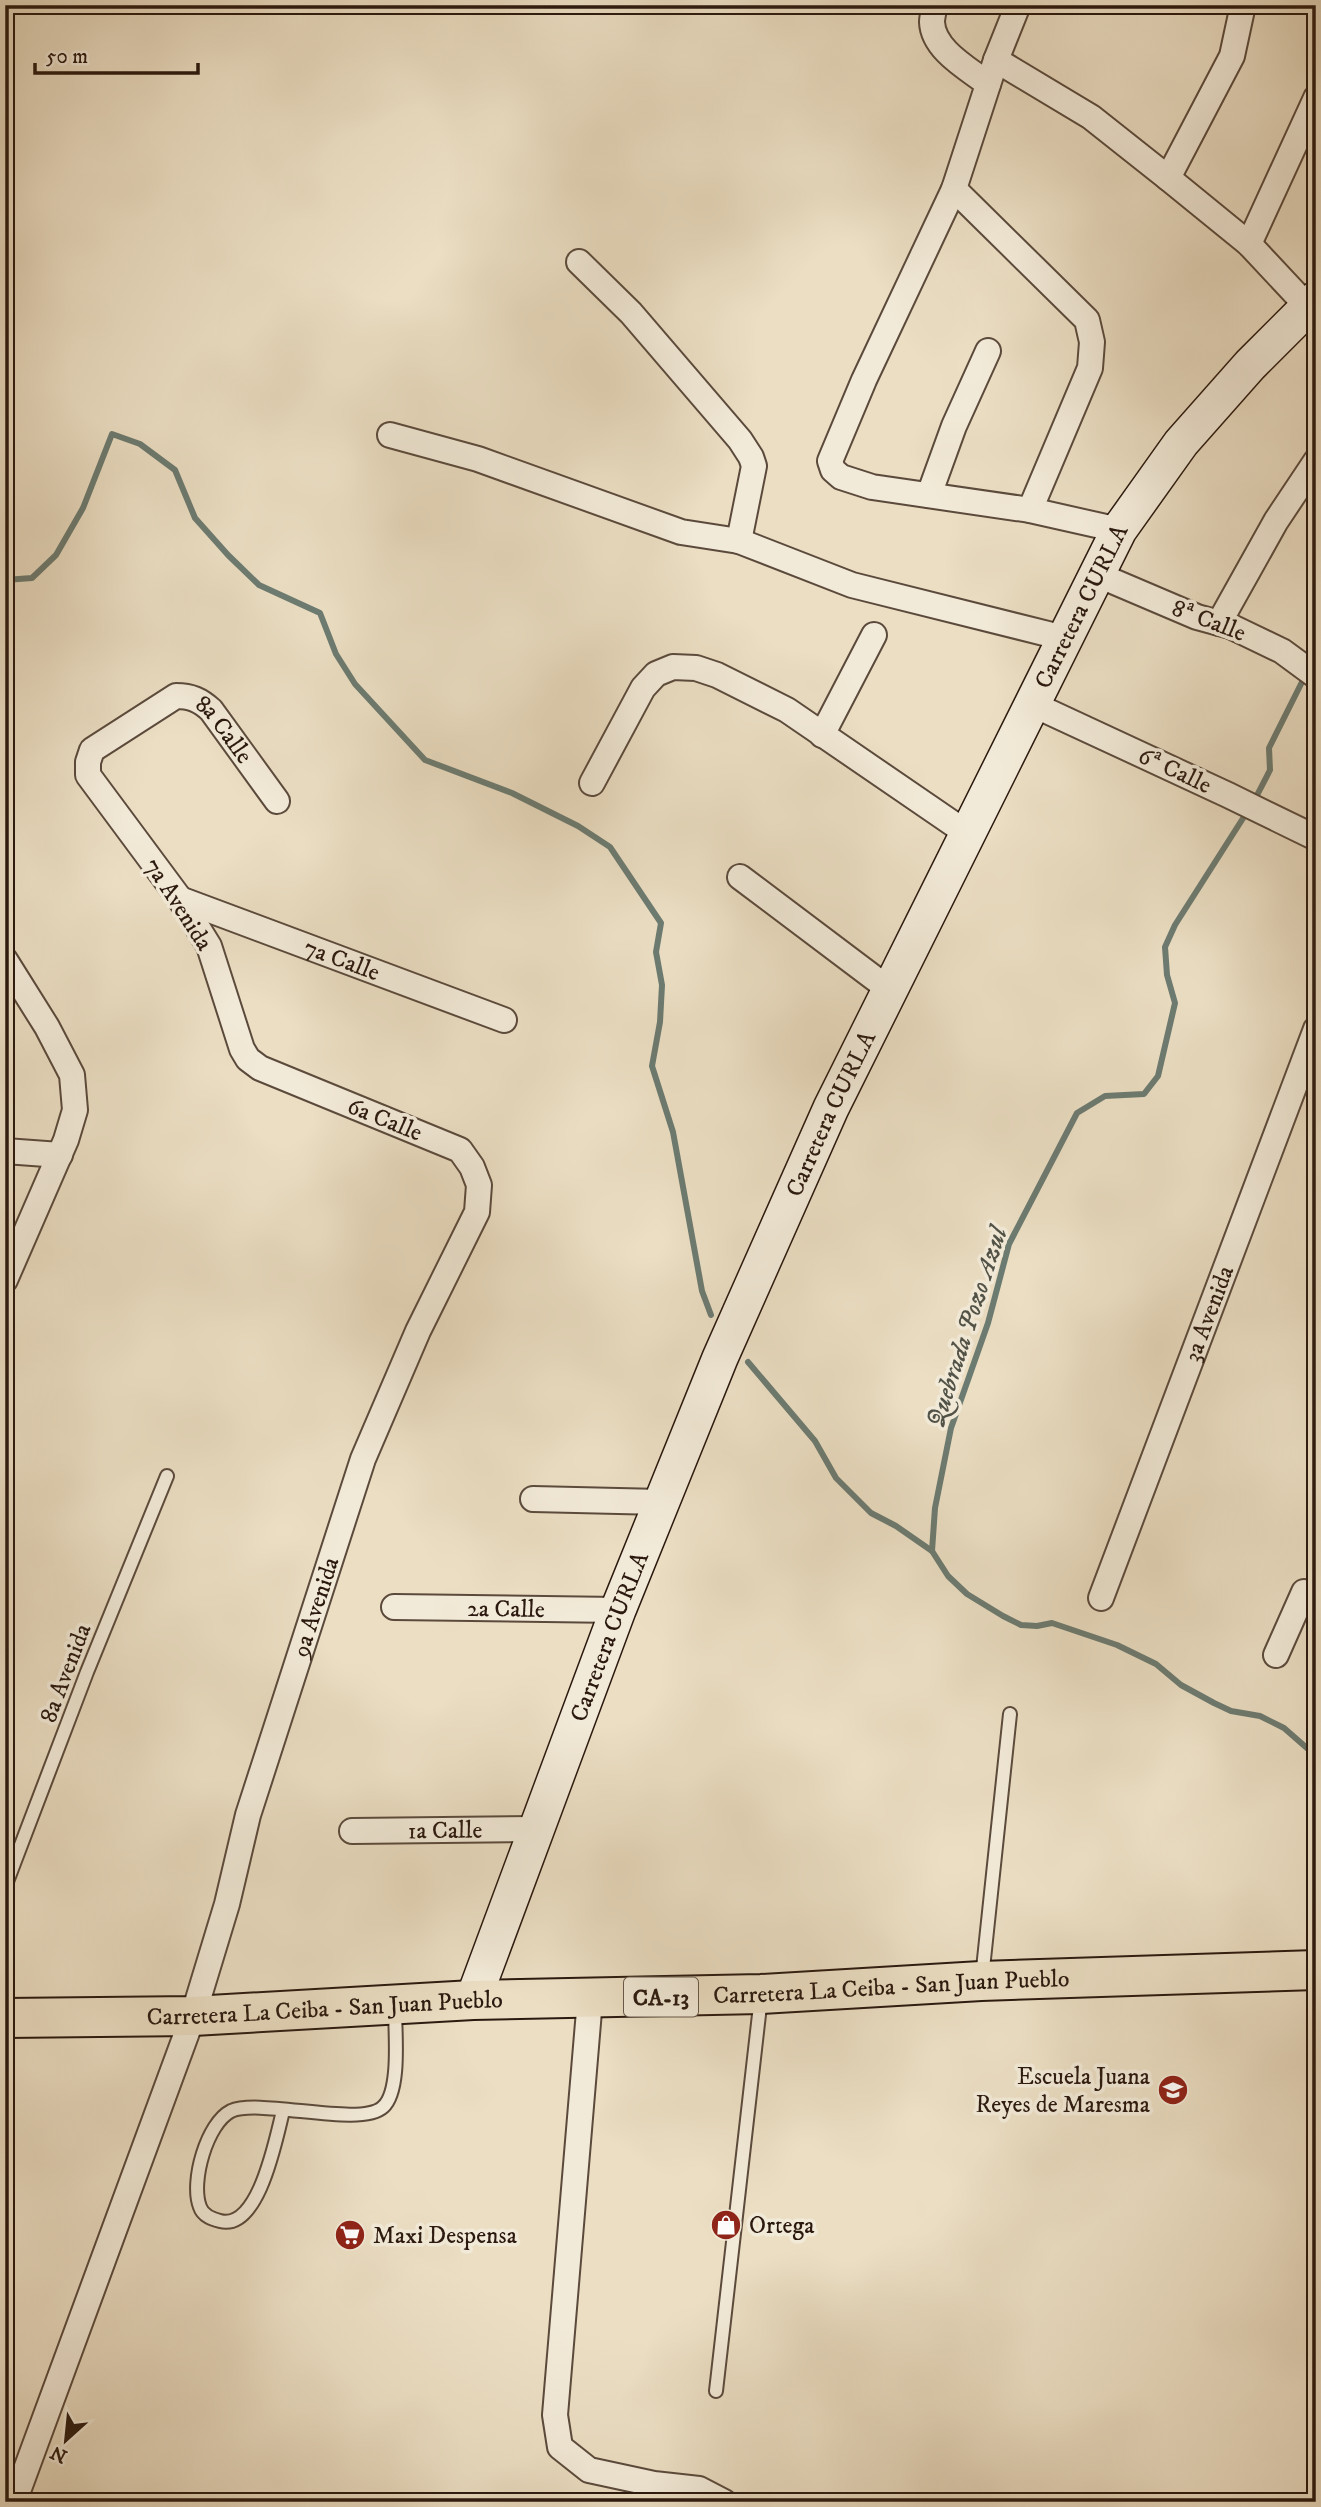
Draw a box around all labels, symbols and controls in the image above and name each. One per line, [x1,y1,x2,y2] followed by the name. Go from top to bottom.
[35,32,198,76] scale bar
[46,44,88,70] text: 50 m
[1028,519,1136,694] street label: Carretera CURLA
[1167,593,1250,649] street label: 8ª Calle
[189,689,259,770] street label: 8a Calle
[1133,741,1216,801] street label: 6ª Calle
[137,853,220,957] street label: 7a Avenida
[300,933,384,988] street label: 7a Calle
[780,1026,883,1201] street label: Carretera CURLA
[343,1091,427,1149] street label: 6a Calle
[919,1220,1016,1432] water label: Quebrada Pozo Azul
[1178,1261,1241,1366] street label: 3a Avenida
[564,1547,656,1726] street label: Carretera CURLA
[286,1553,347,1662] street label: 9a Avenida
[467,1594,545,1625] street label: 2a Calle
[33,1619,99,1727] street label: 8a Avenida
[408,1816,483,1846] street label: 1a Calle
[713,1964,1070,2011] street label: Carretera La Ceiba - San Juan Pueblo
[624,1978,698,2016] road number: CA-13
[146,1985,503,2032] street label: Carretera La Ceiba - San Juan Pueblo
[975,2062,1151,2120] place label: Escuela Juana Reyes de Maresma
[1156,2073,1190,2107] school or university icon: Escuela Juana Reyes de Maresma
[709,2208,743,2242] shop icon: Ortega
[749,2211,815,2241] place label: Ortega
[333,2218,367,2252] supermarket icon: Maxi Despensa
[373,2221,518,2251] place label: Maxi Despensa
[32,2406,102,2476] north arrow
[46,2440,71,2468] text: N

